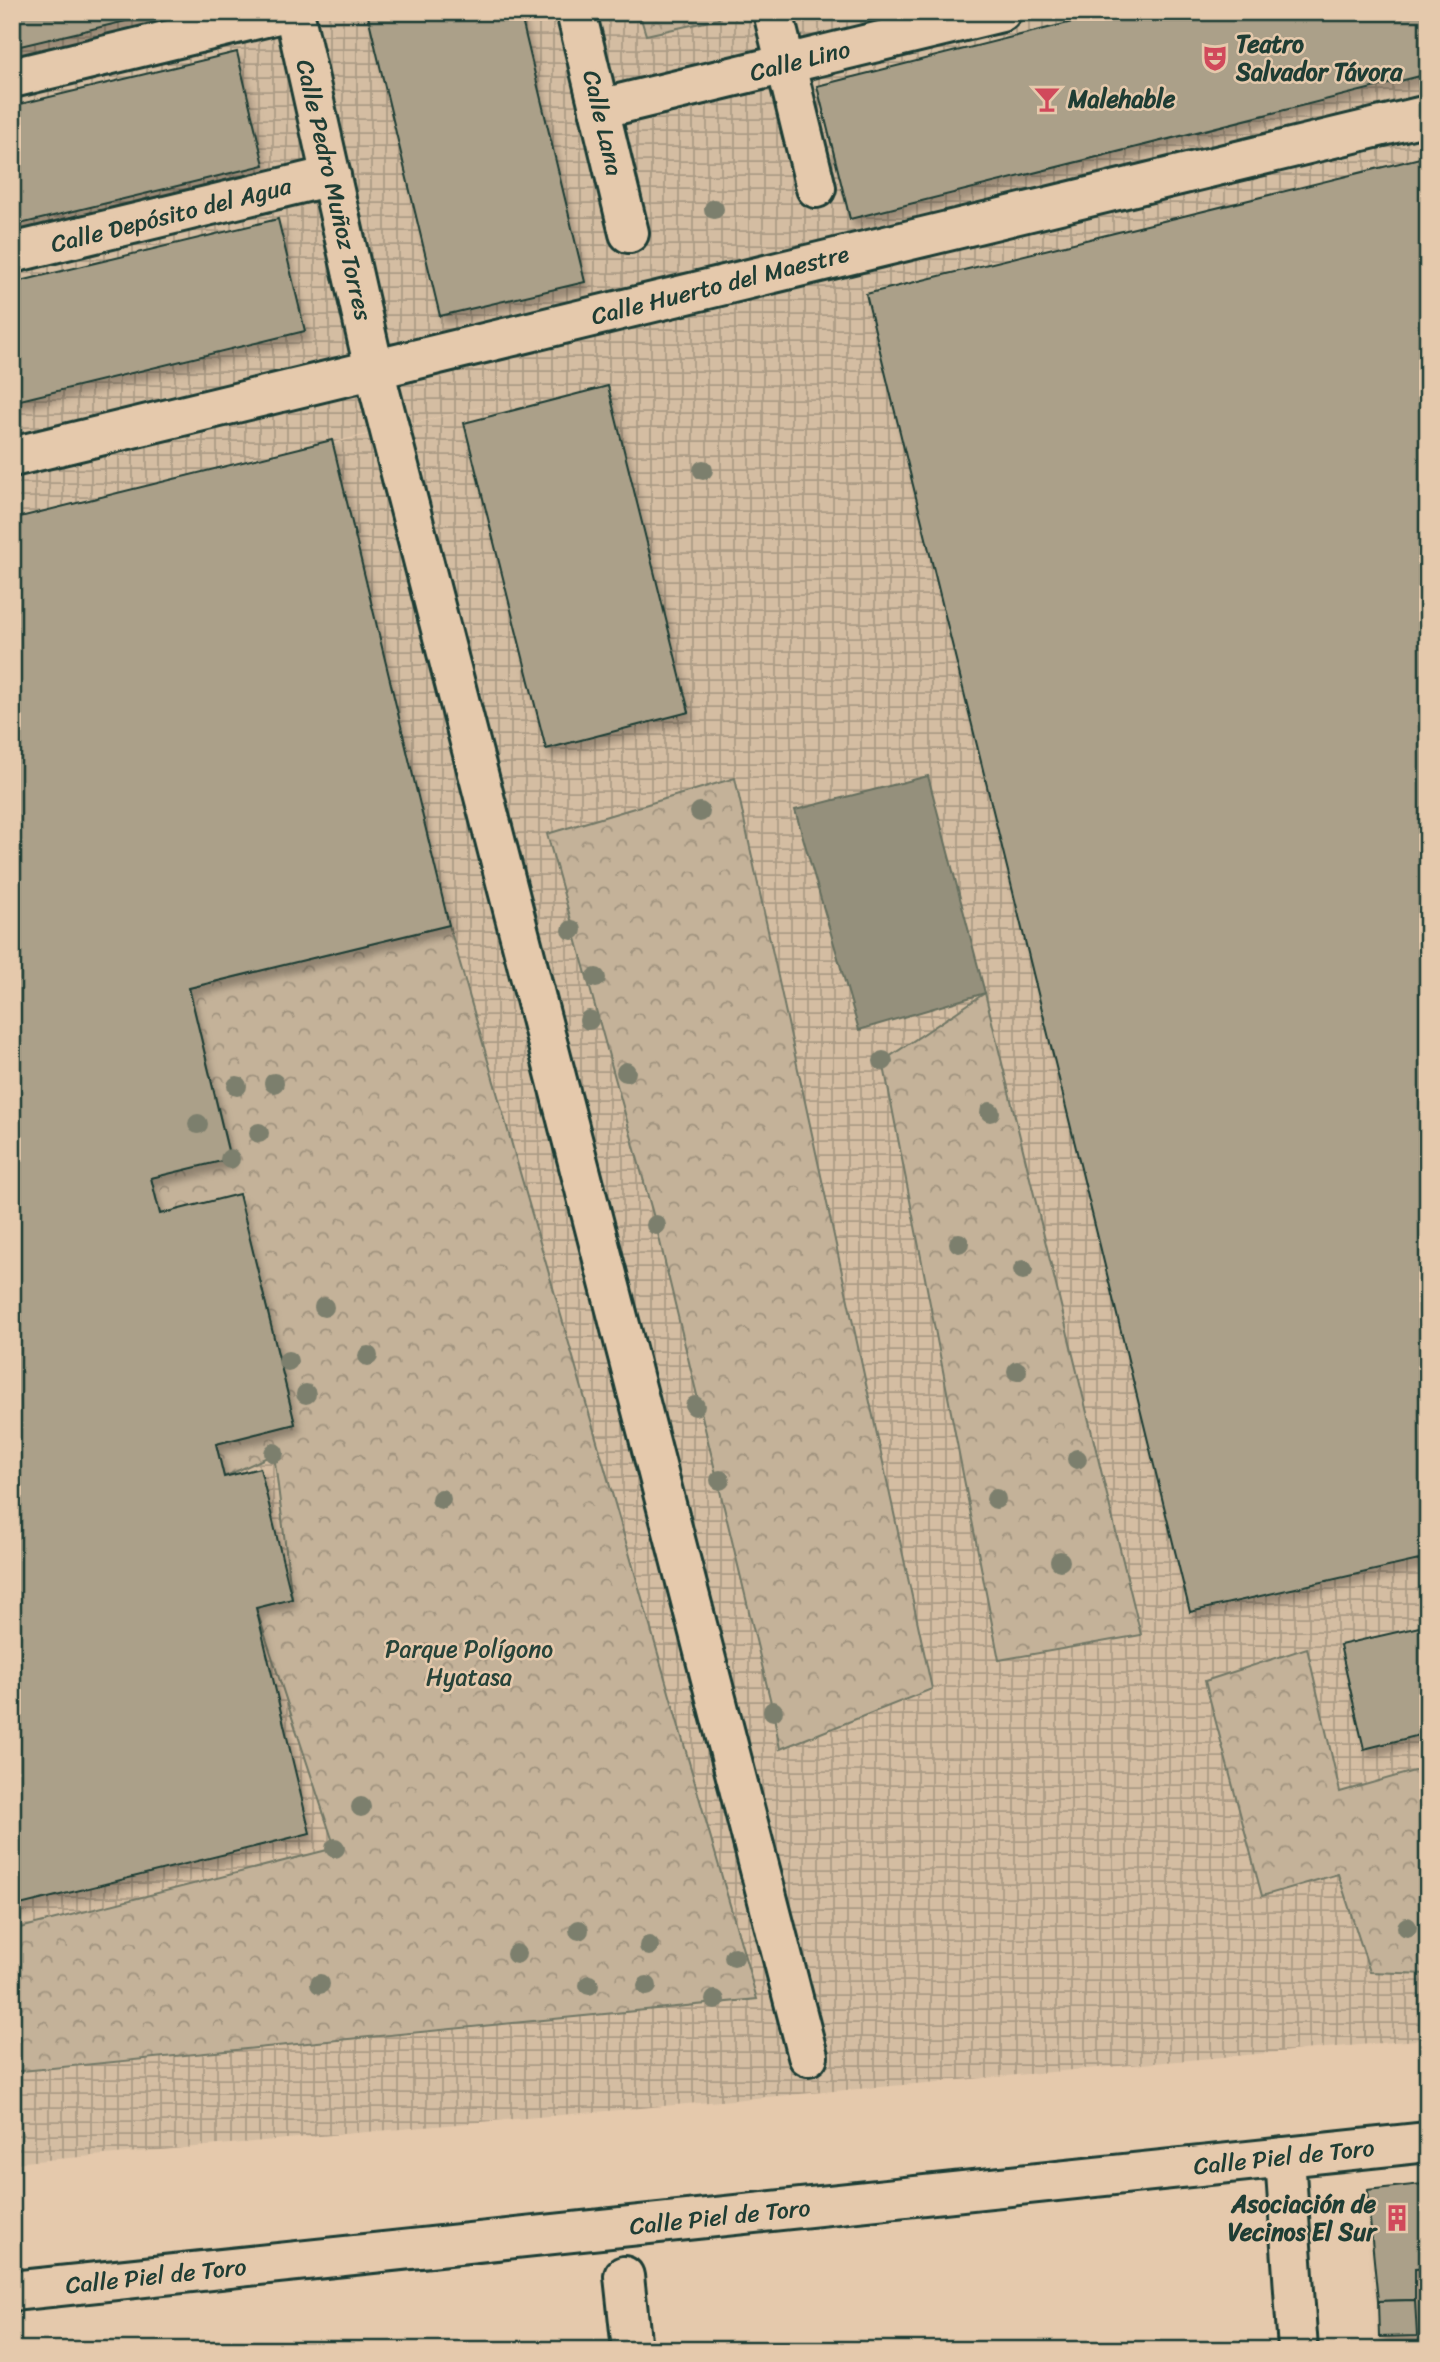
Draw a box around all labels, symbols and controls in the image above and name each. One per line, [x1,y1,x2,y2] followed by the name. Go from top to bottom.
[1235,23,1403,93] place label: Teatro Salvador Távora
[745,28,855,94] street label: Calle Lino
[1200,43,1230,73] theatre icon: Teatro Salvador Távora
[284,55,385,326] street label: Calle Pedro Muñoz Torres
[570,66,636,180] street label: Calle Lana
[1067,78,1176,120] place label: Malehable
[1032,84,1062,114] bar icon: Malehable
[46,165,297,265] street label: Calle Depósito del Agua
[587,233,854,337] street label: Calle Huerto del Maestre
[385,1628,553,1698] park label: Parque Polígono Hyatasa
[1191,2127,1377,2187] street label: Calle Piel de Toro
[1228,2183,1378,2253] place label: Asociación de Vecinos El Sur
[627,2187,813,2247] street label: Calle Piel de Toro
[1382,2203,1412,2233] building icon: Asociación de Vecinos El Sur
[63,2246,249,2306] street label: Calle Piel de Toro

